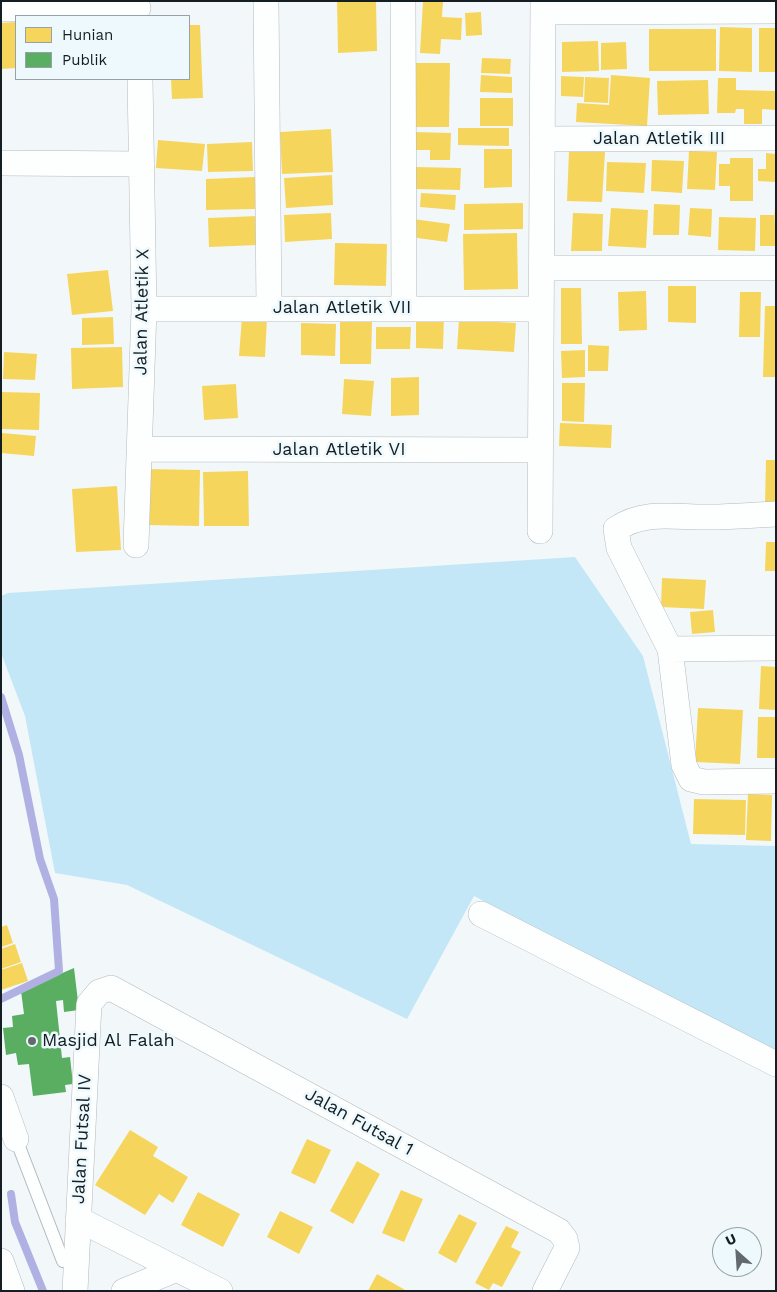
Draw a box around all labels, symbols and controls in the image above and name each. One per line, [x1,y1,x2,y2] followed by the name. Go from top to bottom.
[15,15,190,80] legend
[62,26,113,44] text: Hunian
[62,51,107,69] text: Publik
[593,128,725,150] street label: Jalan Atletik III
[130,248,154,376] street label: Jalan Atletik X
[273,297,411,319] street label: Jalan Atletik VII
[272,439,406,461] street label: Jalan Atletik VI
[42,1030,175,1052] place label: Masjid Al Falah
[26,1035,38,1047] marker: Masjid Al Falah
[68,1073,96,1205] street label: Jalan Futsal IV
[301,1083,417,1161] street label: Jalan Futsal 1
[712,1227,762,1277] north arrow
[723,1230,739,1249] text: U

